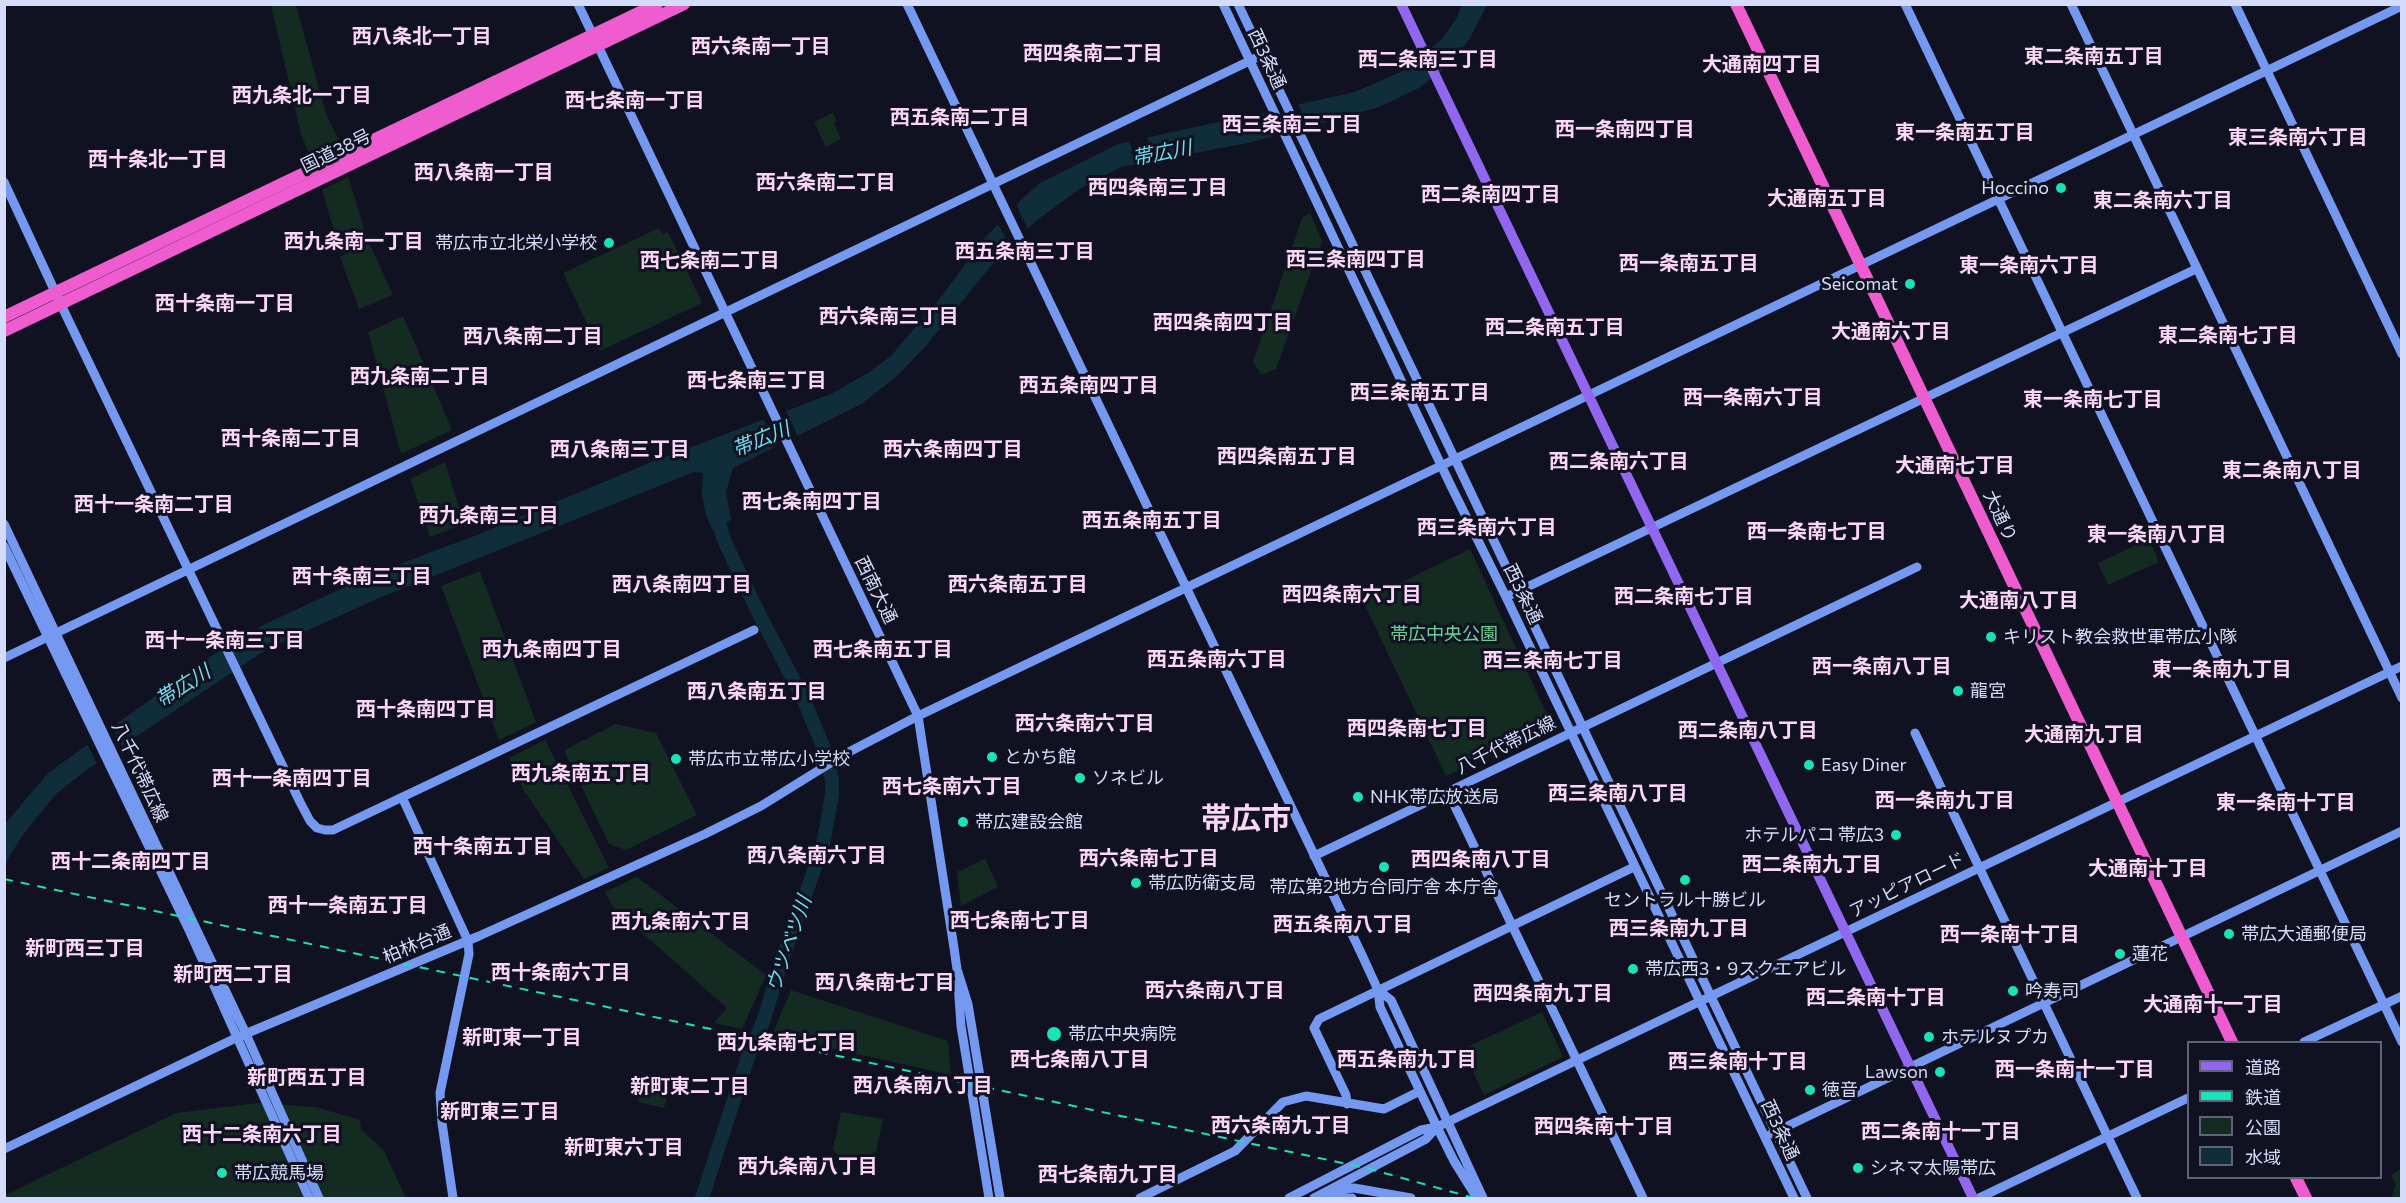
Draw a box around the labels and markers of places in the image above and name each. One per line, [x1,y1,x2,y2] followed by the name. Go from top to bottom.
[1981,177,2049,199] place label: Hoccino
[2054,181,2068,195] marker: Hoccino
[435,232,597,254] place label: 帯広市立北栄小学校
[602,236,616,250] marker: 帯広市立北栄小学校
[1821,273,1898,295] place label: Seicomat
[1903,277,1917,291] marker: Seicomat
[2003,626,2237,648] place label: キリスト教会救世軍帯広小隊
[1984,630,1998,644] marker: キリスト教会救世軍帯広小隊
[1970,680,2006,702] place label: 龍宮
[1951,684,1965,698] marker: 龍宮
[1004,746,1076,768] place label: とかち館
[688,748,850,770] place label: 帯広市立帯広小学校
[985,750,999,764] marker: とかち館
[669,752,683,766] marker: 帯広市立帯広小学校
[1821,754,1907,776] place label: Easy Diner
[1802,758,1816,772] marker: Easy Diner
[1092,767,1164,789] place label: ソネビル
[1073,771,1087,785] marker: ソネビル
[1370,786,1499,808] place label: NHK帯広放送局
[1351,790,1365,804] marker: NHK帯広放送局
[975,811,1083,833] place label: 帯広建設会館
[956,815,970,829] marker: 帯広建設会館
[1744,824,1884,846] place label: ホテルパコ 帯広3
[1889,828,1903,842] marker: ホテルパコ 帯広3
[1377,860,1391,874] marker: 帯広第2地方合同庁舎 本庁舎
[1148,872,1256,894] place label: 帯広防衛支局
[1678,873,1692,887] marker: セントラル十勝ビル
[1129,876,1143,890] marker: 帯広防衛支局
[1269,876,1499,898] place label: 帯広第2地方合同庁舎 本庁舎
[1604,889,1766,911] place label: セントラル十勝ビル
[2241,923,2367,945] place label: 帯広大通郵便局
[2222,927,2236,941] marker: 帯広大通郵便局
[2132,943,2168,965] place label: 蓮花
[2113,947,2127,961] marker: 蓮花
[1645,958,1846,980] place label: 帯広西3・9スクエアビル
[1626,962,1640,976] marker: 帯広西3・9スクエアビル
[2025,980,2079,1002] place label: 吟寿司
[2006,984,2020,998] marker: 吟寿司
[1068,1023,1176,1045] place label: 帯広中央病院
[1045,1025,1063,1043] marker: 帯広中央病院
[1941,1026,2049,1048] place label: ホテルヌプカ
[1922,1030,1936,1044] marker: ホテルヌプカ
[1865,1061,1928,1083] place label: Lawson
[1933,1065,1947,1079] marker: Lawson
[1822,1079,1858,1101] place label: 徳音
[1803,1083,1817,1097] marker: 徳音
[1870,1157,1996,1179] place label: シネマ太陽帯広
[1851,1161,1865,1175] marker: シネマ太陽帯広
[234,1162,324,1184] place label: 帯広競馬場
[215,1166,229,1180] marker: 帯広競馬場

